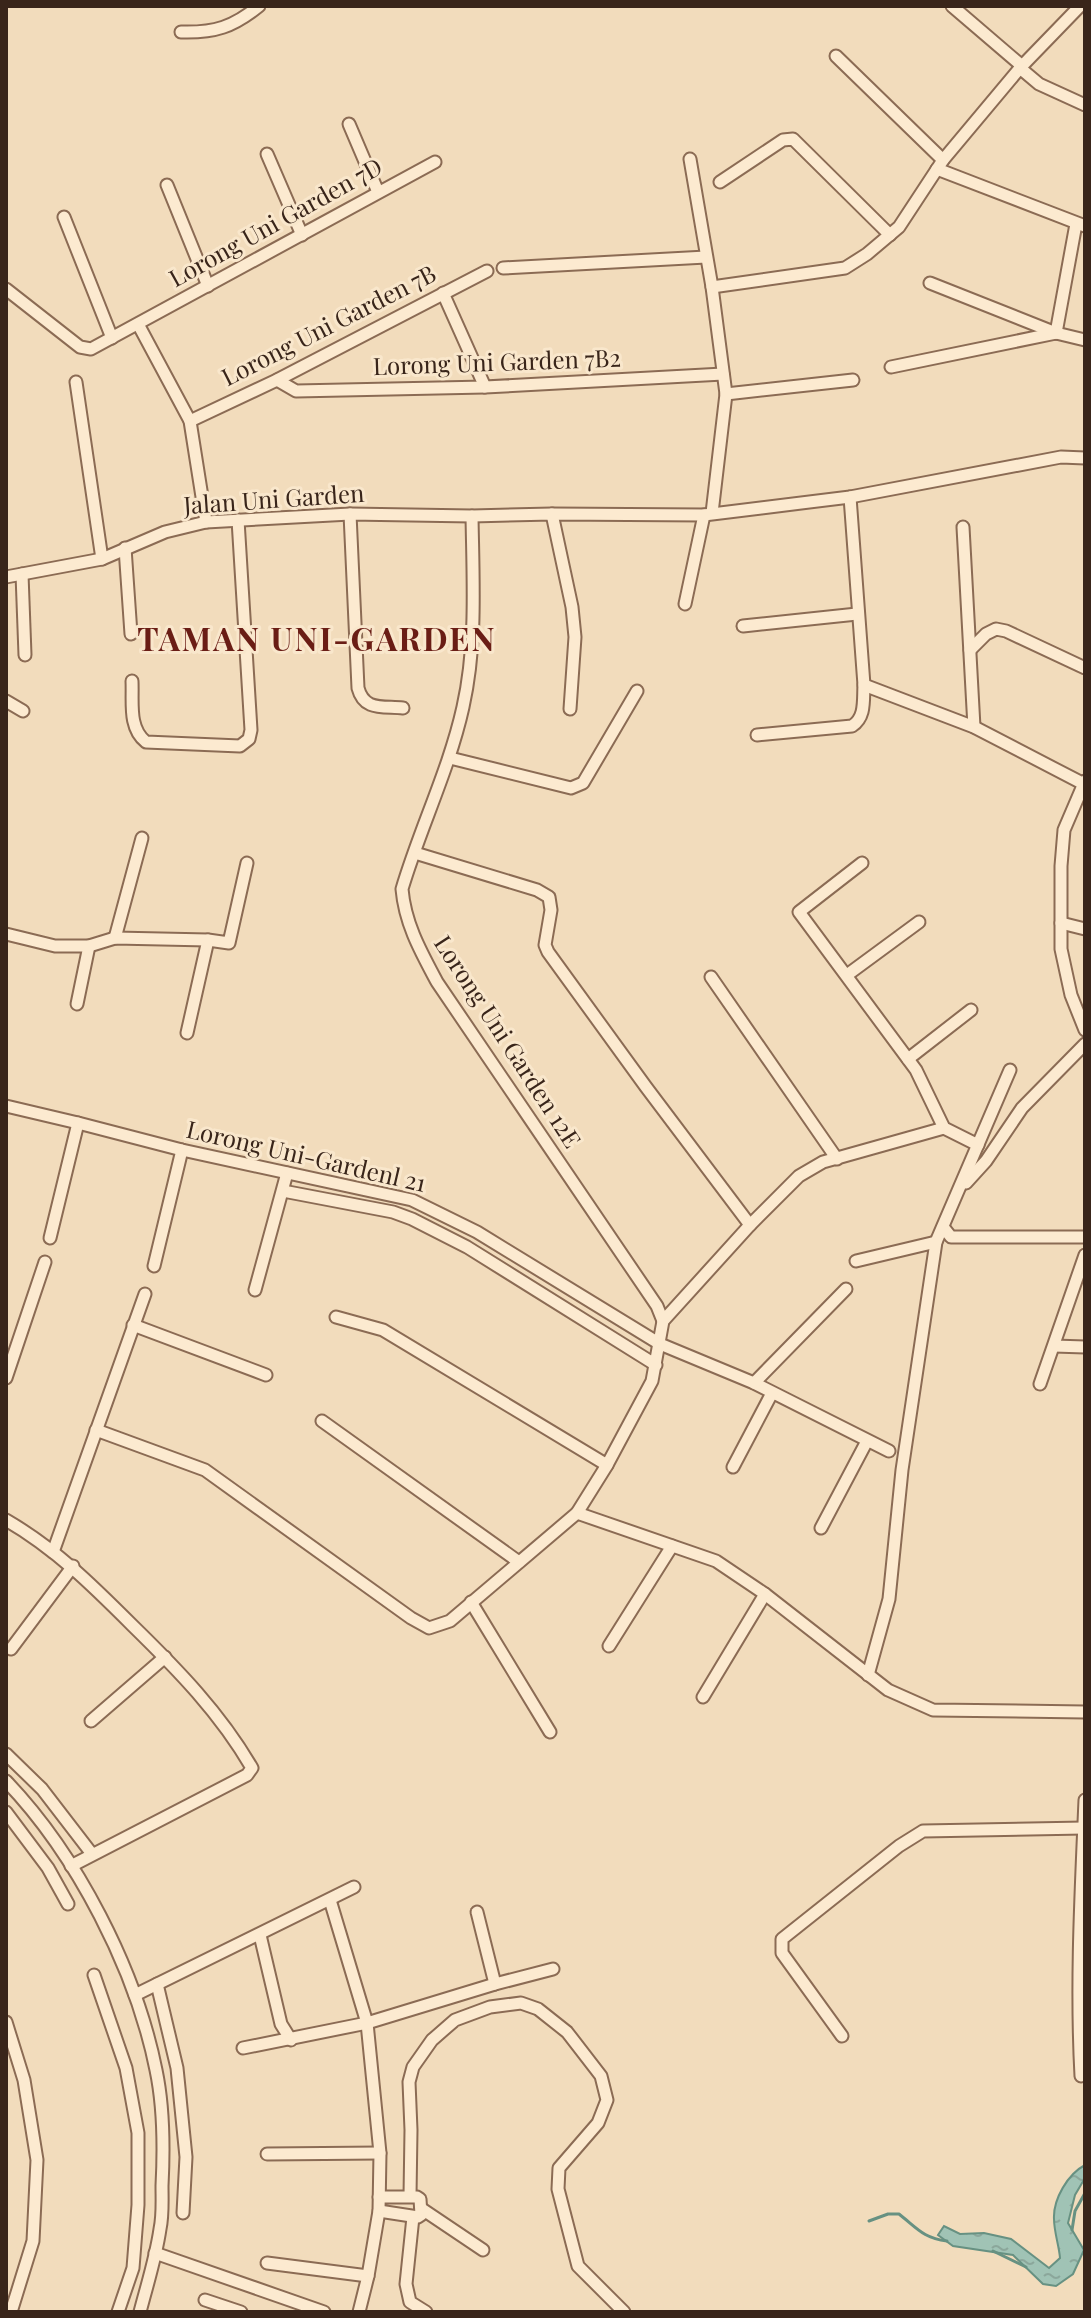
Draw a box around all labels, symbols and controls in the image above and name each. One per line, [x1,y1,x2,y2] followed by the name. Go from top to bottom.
[163,149,387,293] street label: Lorong Uni Garden 7D
[215,256,441,392] street label: Lorong Uni Garden 7B
[372,341,622,381] street label: Lorong Uni Garden 7B2
[181,476,365,520] street label: Jalan Uni Garden
[137,616,497,659] district label: TAMAN UNI-GARDEN
[428,929,589,1153] street label: Lorong Uni Garden 12E
[184,1112,429,1198] street label: Lorong Uni-Gardenl 21

